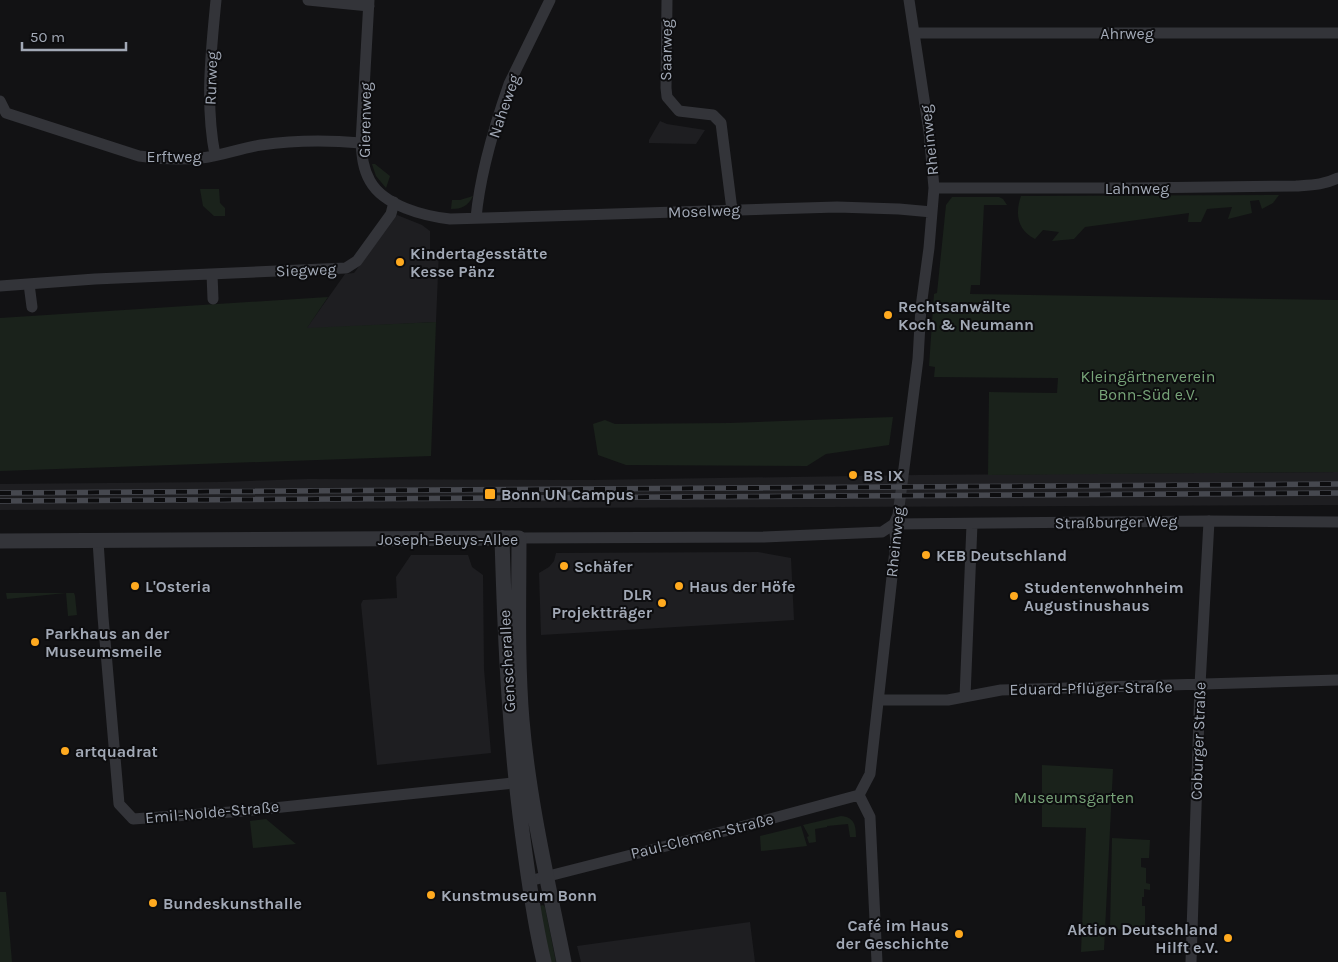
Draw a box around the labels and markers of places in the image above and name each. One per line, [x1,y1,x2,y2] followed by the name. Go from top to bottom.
[410,244,547,281] place label: Kindertagesstätte Kesse Pänz
[394,256,406,268] marker: Kindertagesstätte Kesse Pänz
[898,297,1034,334] place label: Rechtsanwälte Koch & Neumann
[882,309,894,321] marker: Rechtsanwälte Koch & Neumann
[863,466,903,485] place label: BS IX
[847,469,859,481] marker: BS IX
[501,485,634,504] place label: Bonn UN Campus
[483,487,497,501] marker: Bonn UN Campus
[936,546,1067,565] place label: KEB Deutschland
[920,549,932,561] marker: KEB Deutschland
[574,557,633,576] place label: Schäfer
[558,560,570,572] marker: Schäfer
[145,577,211,596] place label: L'Osteria
[689,577,796,596] place label: Haus der Höfe
[1024,578,1184,615] place label: Studentenwohnheim Augustinushaus
[129,580,141,592] marker: L'Osteria
[673,580,685,592] marker: Haus der Höfe
[552,585,653,622] place label: DLR Projektträger
[1008,590,1020,602] marker: Studentenwohnheim Augustinushaus
[656,597,668,609] marker: DLR Projektträger
[45,624,170,661] place label: Parkhaus an der Museumsmeile
[29,636,41,648] marker: Parkhaus an der Museumsmeile
[75,742,158,761] place label: artquadrat
[59,745,71,757] marker: artquadrat
[441,886,597,905] place label: Kunstmuseum Bonn
[425,889,437,901] marker: Kunstmuseum Bonn
[163,894,302,913] place label: Bundeskunsthalle
[147,897,159,909] marker: Bundeskunsthalle
[836,916,949,953] place label: Café im Haus der Geschichte
[1067,920,1219,957] place label: Aktion Deutschland Hilft e.V.
[953,928,965,940] marker: Café im Haus der Geschichte
[1222,932,1234,944] marker: Aktion Deutschland Hilft e.V.

